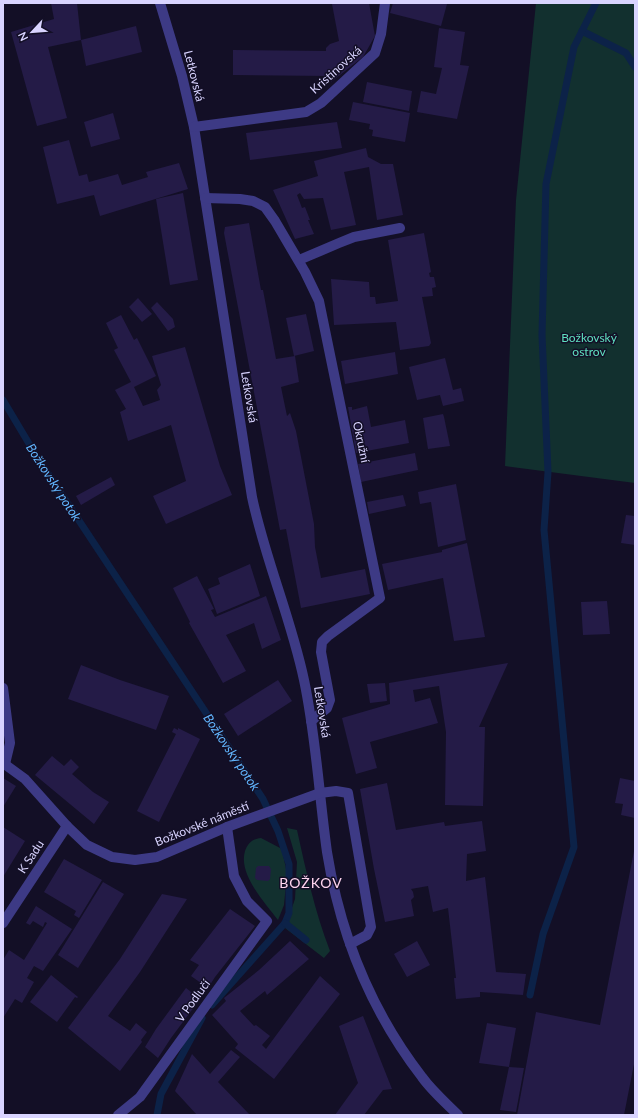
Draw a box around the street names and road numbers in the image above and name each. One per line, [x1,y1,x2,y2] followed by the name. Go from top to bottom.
[307,42,365,97] street label: Kristinovská
[181,49,208,103] street label: Letkovská
[238,370,261,424] street label: Letkovská
[350,420,373,465] street label: Okružní
[311,685,334,739] street label: Letkovská
[153,798,252,849] street label: Božkovské náměstí
[14,837,47,876] street label: K Sadu
[172,975,214,1025] street label: V Podlučí

